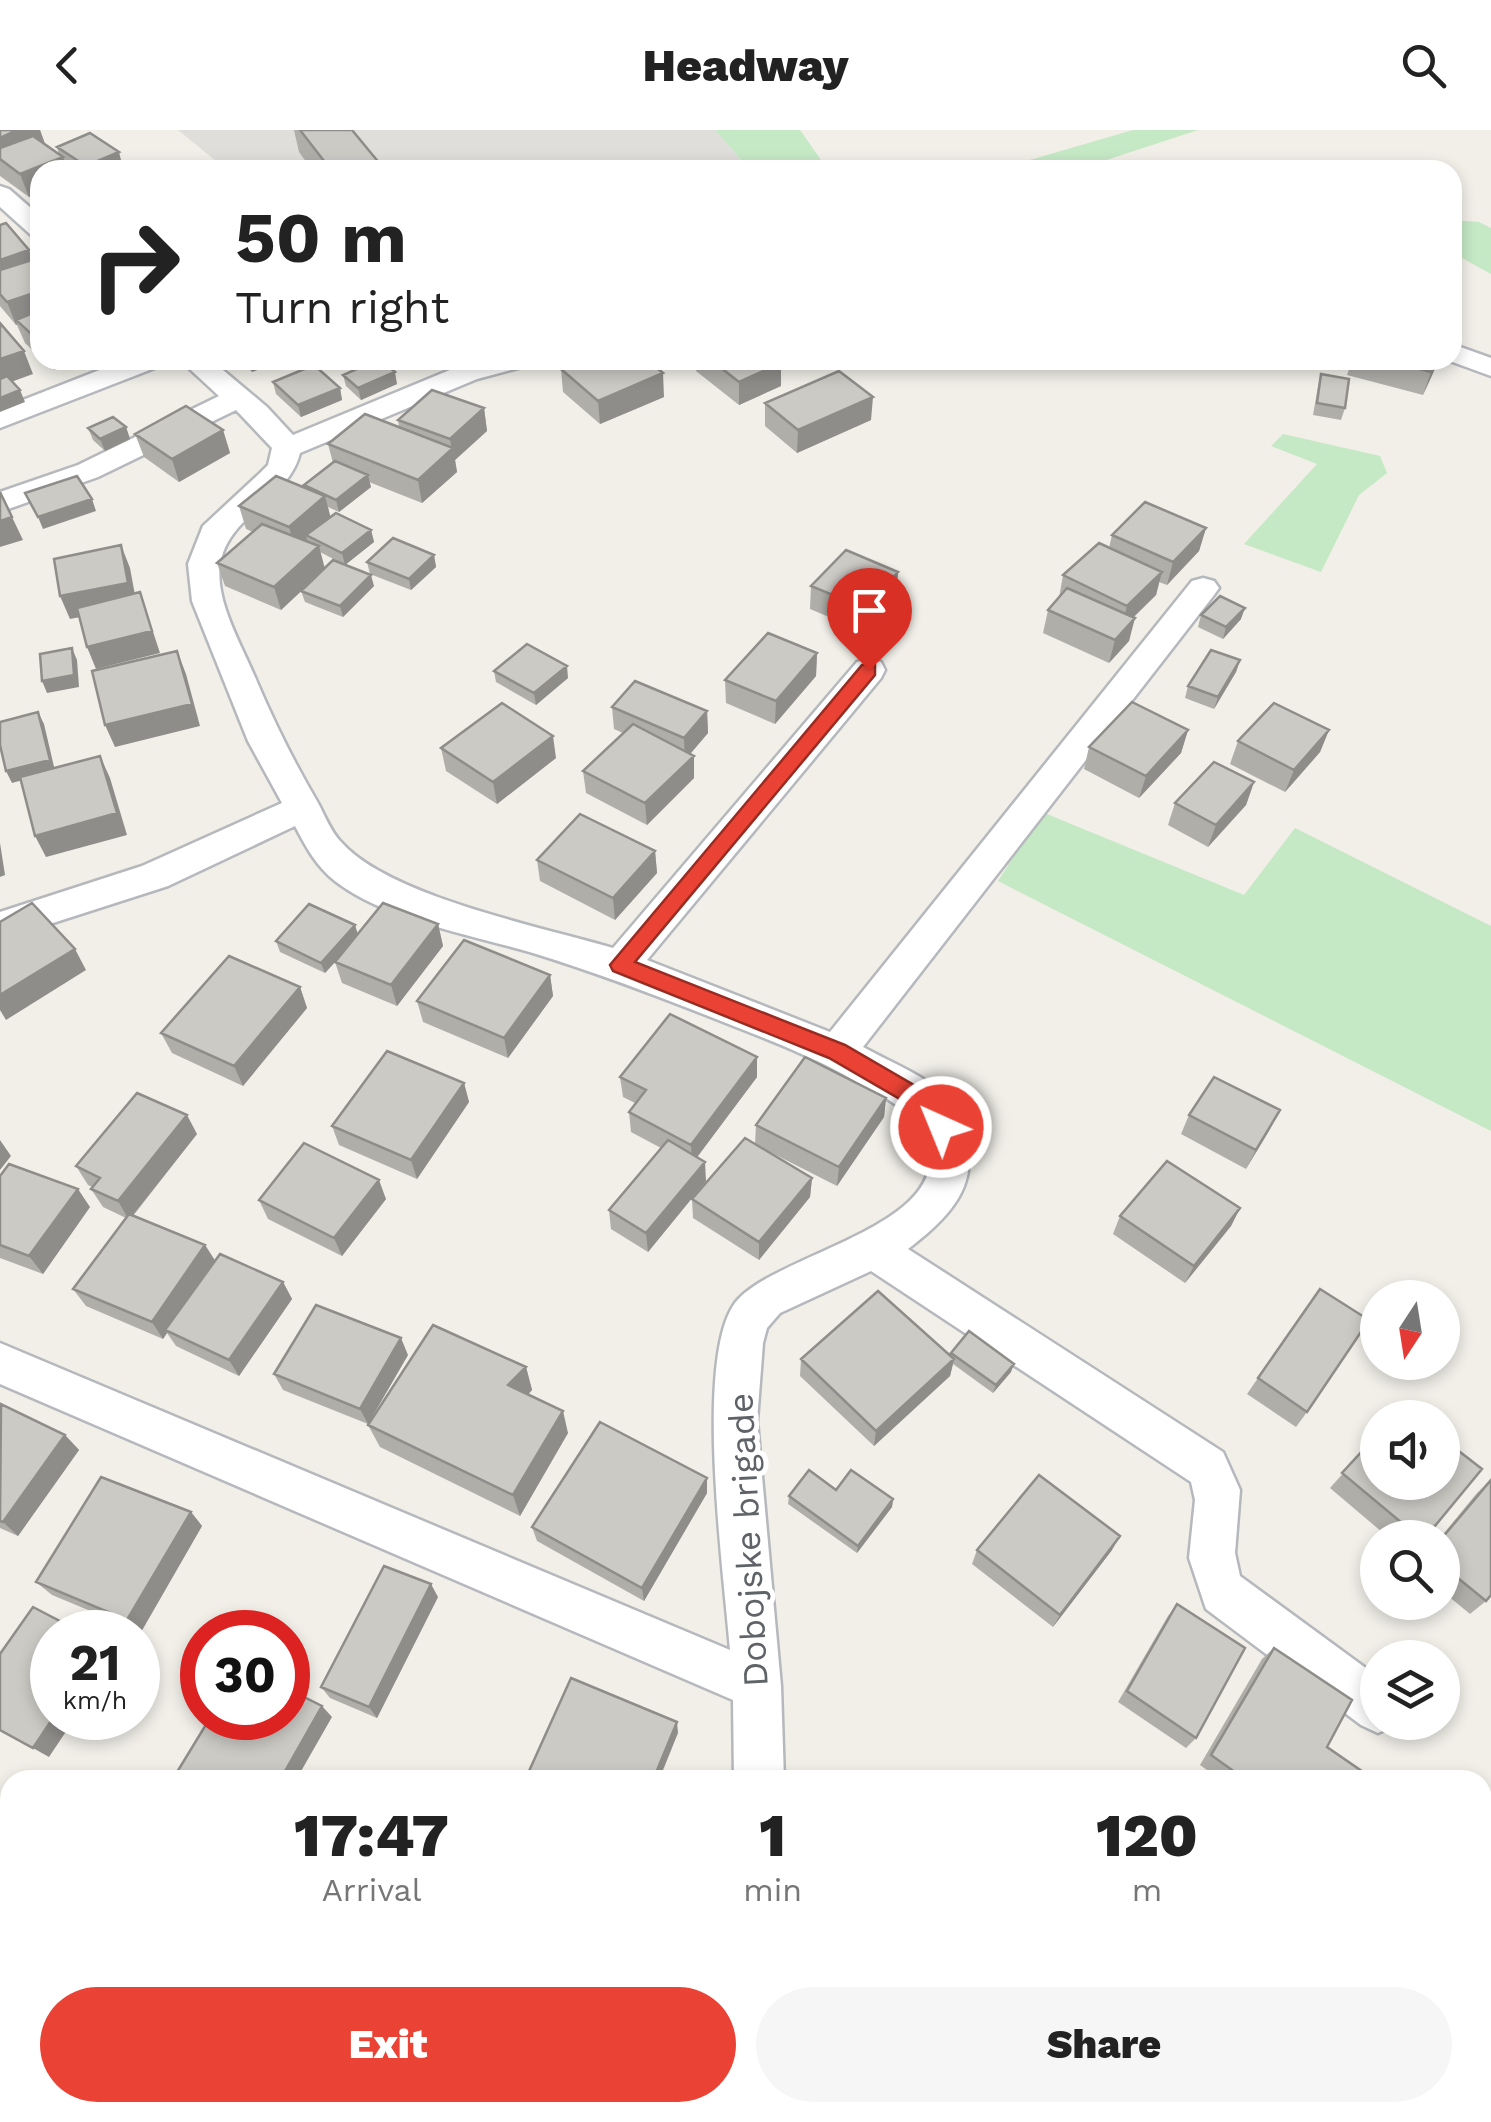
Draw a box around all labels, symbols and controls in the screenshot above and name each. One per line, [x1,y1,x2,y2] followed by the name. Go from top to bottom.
[40,38,95,93] icon: back
[1396,38,1451,93] icon: search
[643,39,848,92] text: Headway
[235,197,407,279] text: 50 m
[70,200,200,330] icon: right
[235,281,449,334] text: Turn right
[827,568,912,671] pin
[842,583,897,638] icon: arrive
[889,1075,993,1179] position arrow
[1360,1280,1460,1380] north arrow
[1360,1280,1460,1740] map controls
[719,1392,777,1688] street label: Dobojske brigade
[1360,1400,1460,1500] button: sound
[1360,1520,1460,1620] button: search
[180,1610,310,1740] speed limit sign: 30
[69,1633,121,1692] text: 21
[1360,1640,1460,1740] button: layers
[63,1686,127,1715] text: km/h
[294,1800,449,1871] text: 17:47
[759,1800,786,1871] text: 1
[1096,1800,1198,1871] text: 120
[322,1871,422,1909] text: Arrival
[743,1871,802,1909] text: min
[1132,1871,1162,1909] text: m
[40,1987,736,2102] button: Exit
[756,1987,1452,2102] button: Share

